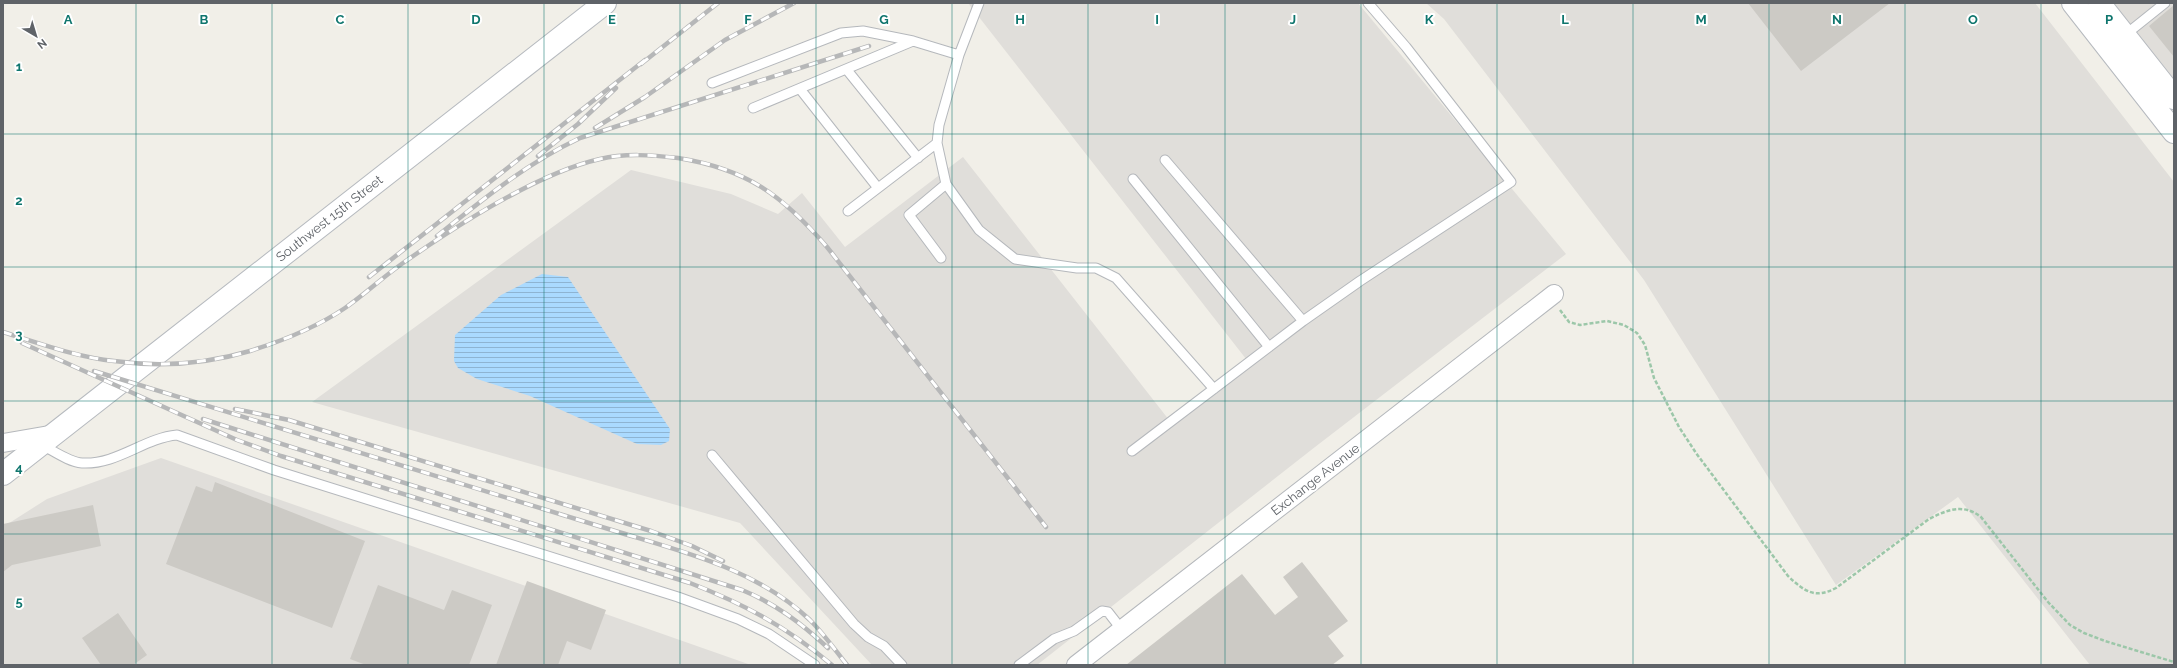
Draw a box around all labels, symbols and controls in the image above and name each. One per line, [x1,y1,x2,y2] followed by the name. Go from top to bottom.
[64,12,73,27] text: A
[200,12,209,27] text: B
[336,12,345,27] text: C
[471,12,481,27] text: D
[608,12,616,27] text: E
[744,12,752,27] text: F
[879,12,889,27] text: G
[1015,12,1025,27] text: H
[1155,12,1159,27] text: I
[1290,12,1296,27] text: J
[1425,12,1434,27] text: K
[1561,12,1569,27] text: L
[1695,12,1707,27] text: M
[1832,12,1842,27] text: N
[1968,12,1978,27] text: O
[2105,12,2113,27] text: P
[16,16,56,56] north arrow
[35,36,49,51] text: N
[16,59,23,74] text: 1
[273,172,386,265] street label: Southwest 15th Street
[15,193,23,208] text: 2
[15,327,23,342] text: 3
[1268,440,1363,518] street label: Exchange Avenue
[15,460,23,475] text: 4
[15,594,23,609] text: 5

